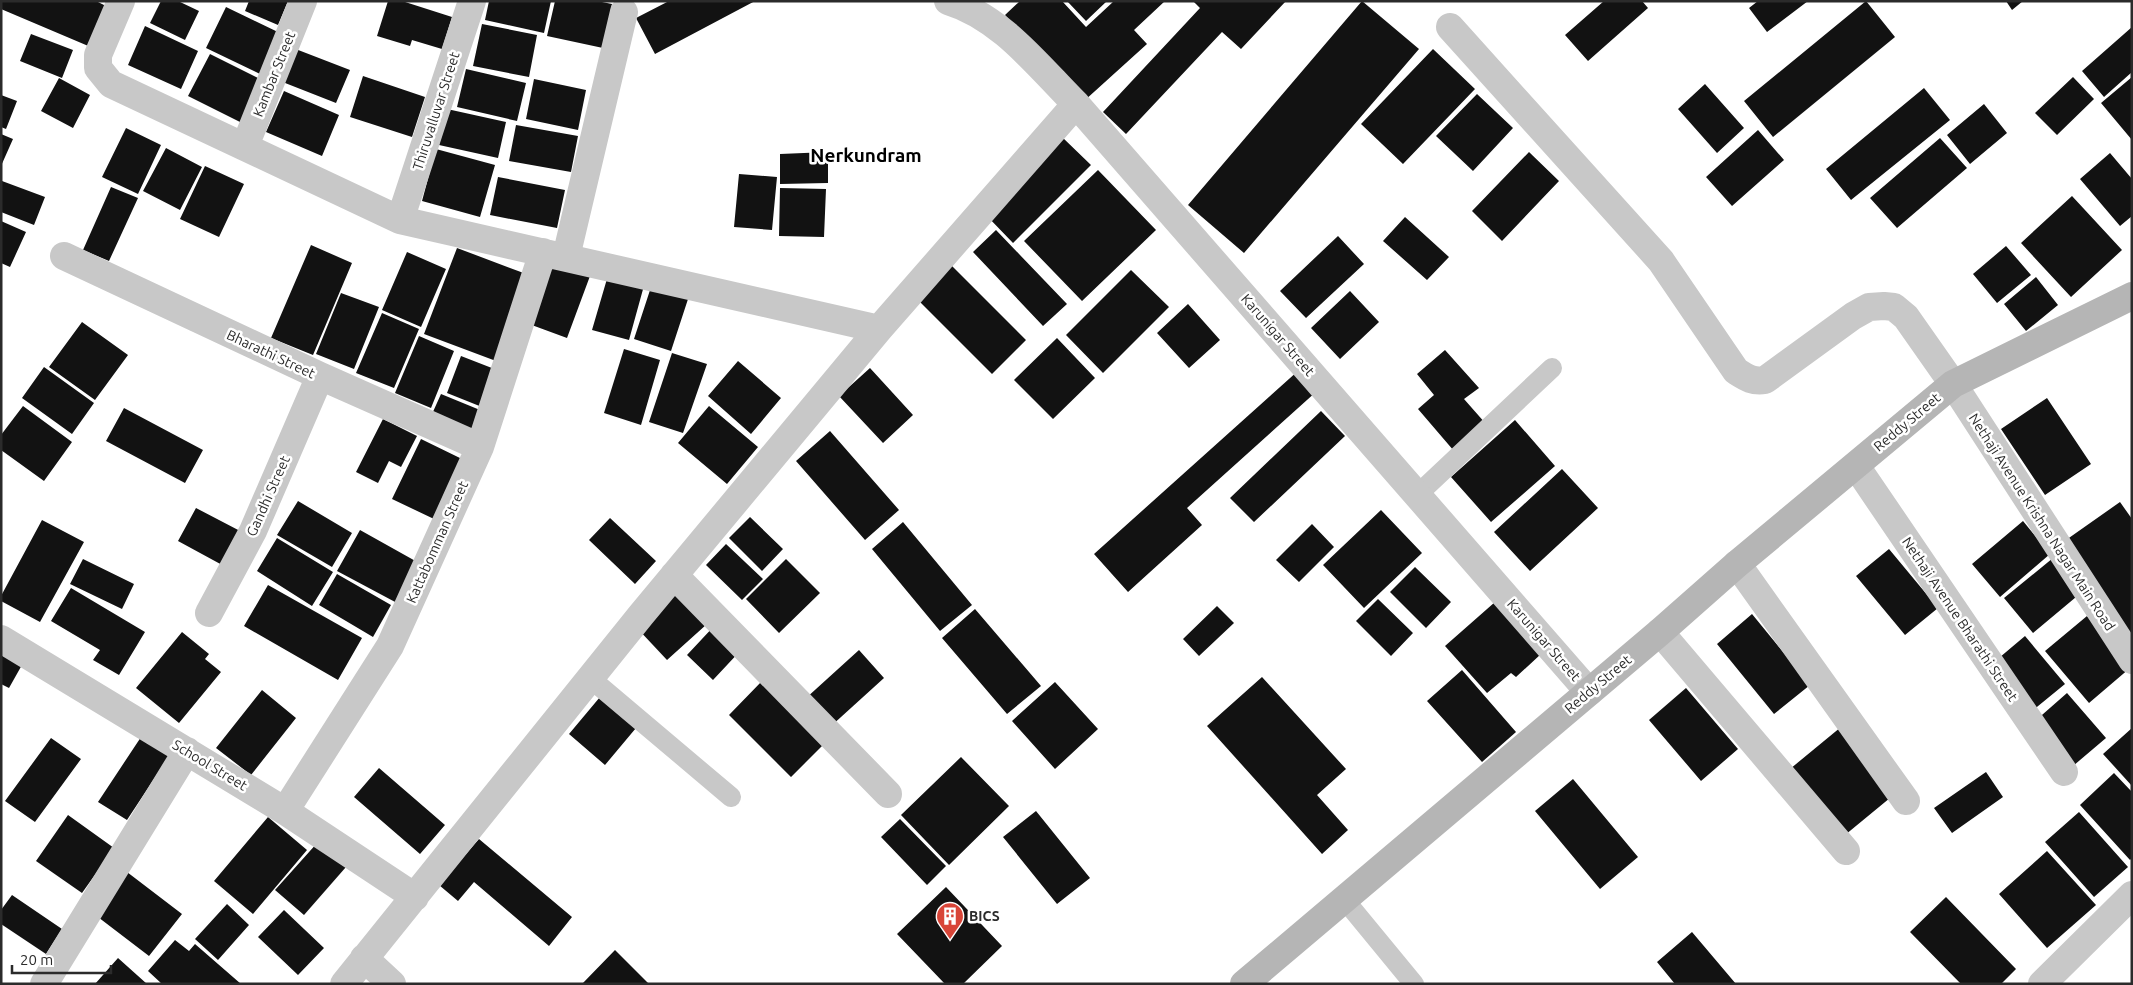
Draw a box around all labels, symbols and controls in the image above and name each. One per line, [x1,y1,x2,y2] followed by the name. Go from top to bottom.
[250,28,299,119] street label: Kambar Street
[409,49,463,172] street label: Thiruvalluvar Street
[810,144,922,166] district label: Nerkundram
[1238,291,1318,380] street label: Karunigar Street
[224,327,318,382] street label: Bharathi Street
[1871,389,1944,454] street label: Reddy Street
[1966,410,2118,634] street label: Nethaji Avenue Krishna Nagar Main Road
[243,453,293,539] street label: Gandhi Street
[403,478,471,606] street label: Kattabomman Street
[1899,534,2021,705] street label: Nethaji Avenue Bharathi Street
[1504,596,1584,685] street label: Karunigar Street
[1562,651,1635,716] street label: Reddy Street
[170,736,251,794] street label: School Street
[935,901,965,940] building icon: BICS
[969,908,1000,924] place label: BICS
[12,942,111,974] scale bar
[20,951,53,968] text: 20 m

